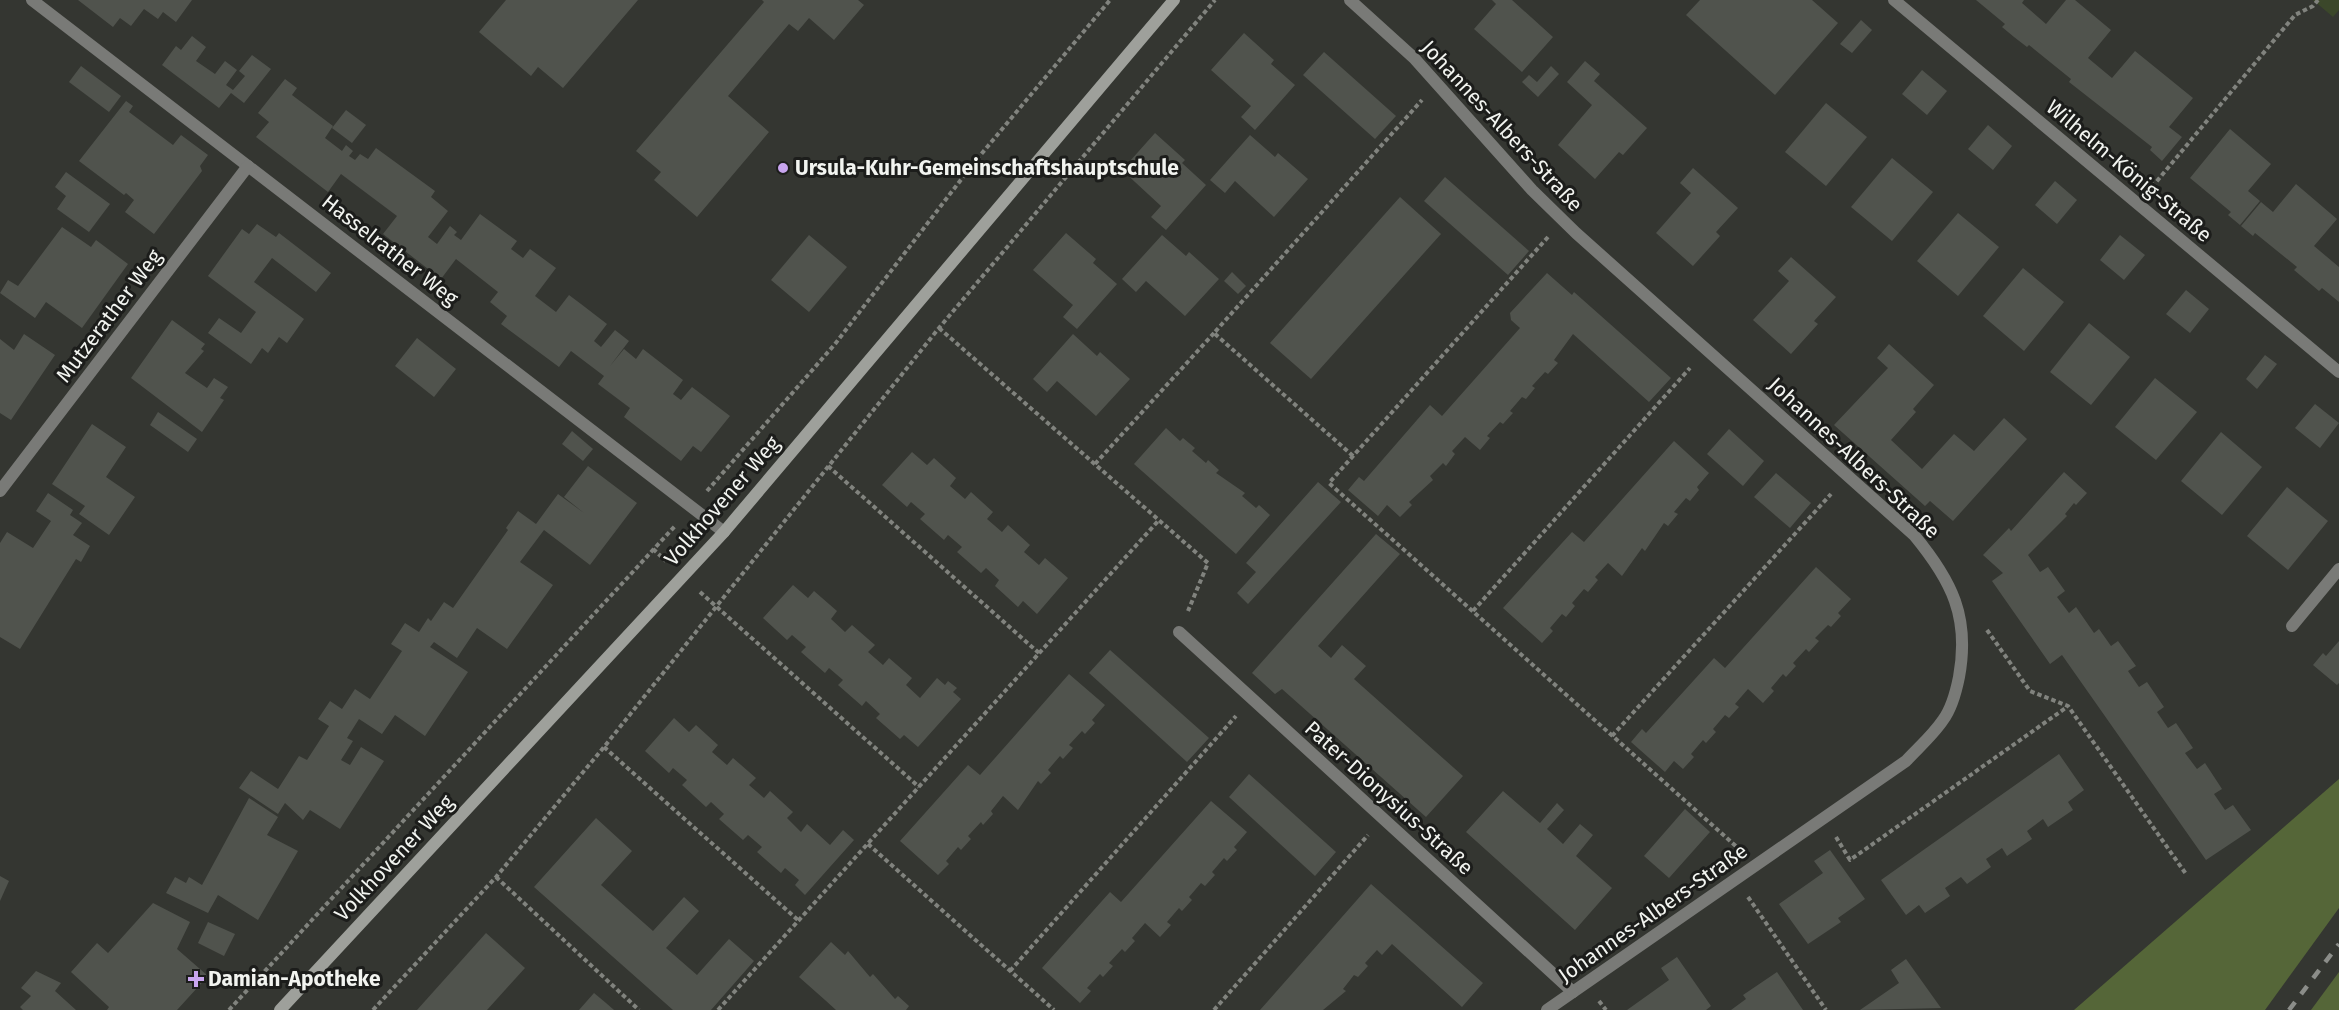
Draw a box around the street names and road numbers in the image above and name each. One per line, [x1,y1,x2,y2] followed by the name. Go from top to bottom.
[1416,35,1588,217] street label: Johannes-Albers-Straße
[2041,94,2217,248] street label: Wilhelm-König-Straße
[317,189,463,311] street label: Hasselrather Weg
[50,244,168,388] street label: Mutzerather Weg
[1763,372,1945,544] street label: Johannes-Albers-Straße
[659,431,785,571] street label: Volkhovener Weg
[1299,715,1479,881] street label: Pater-Dionysius-Straße
[329,789,459,927] street label: Volkhovener Weg
[1553,838,1753,988] street label: Johannes-Albers-Straße

